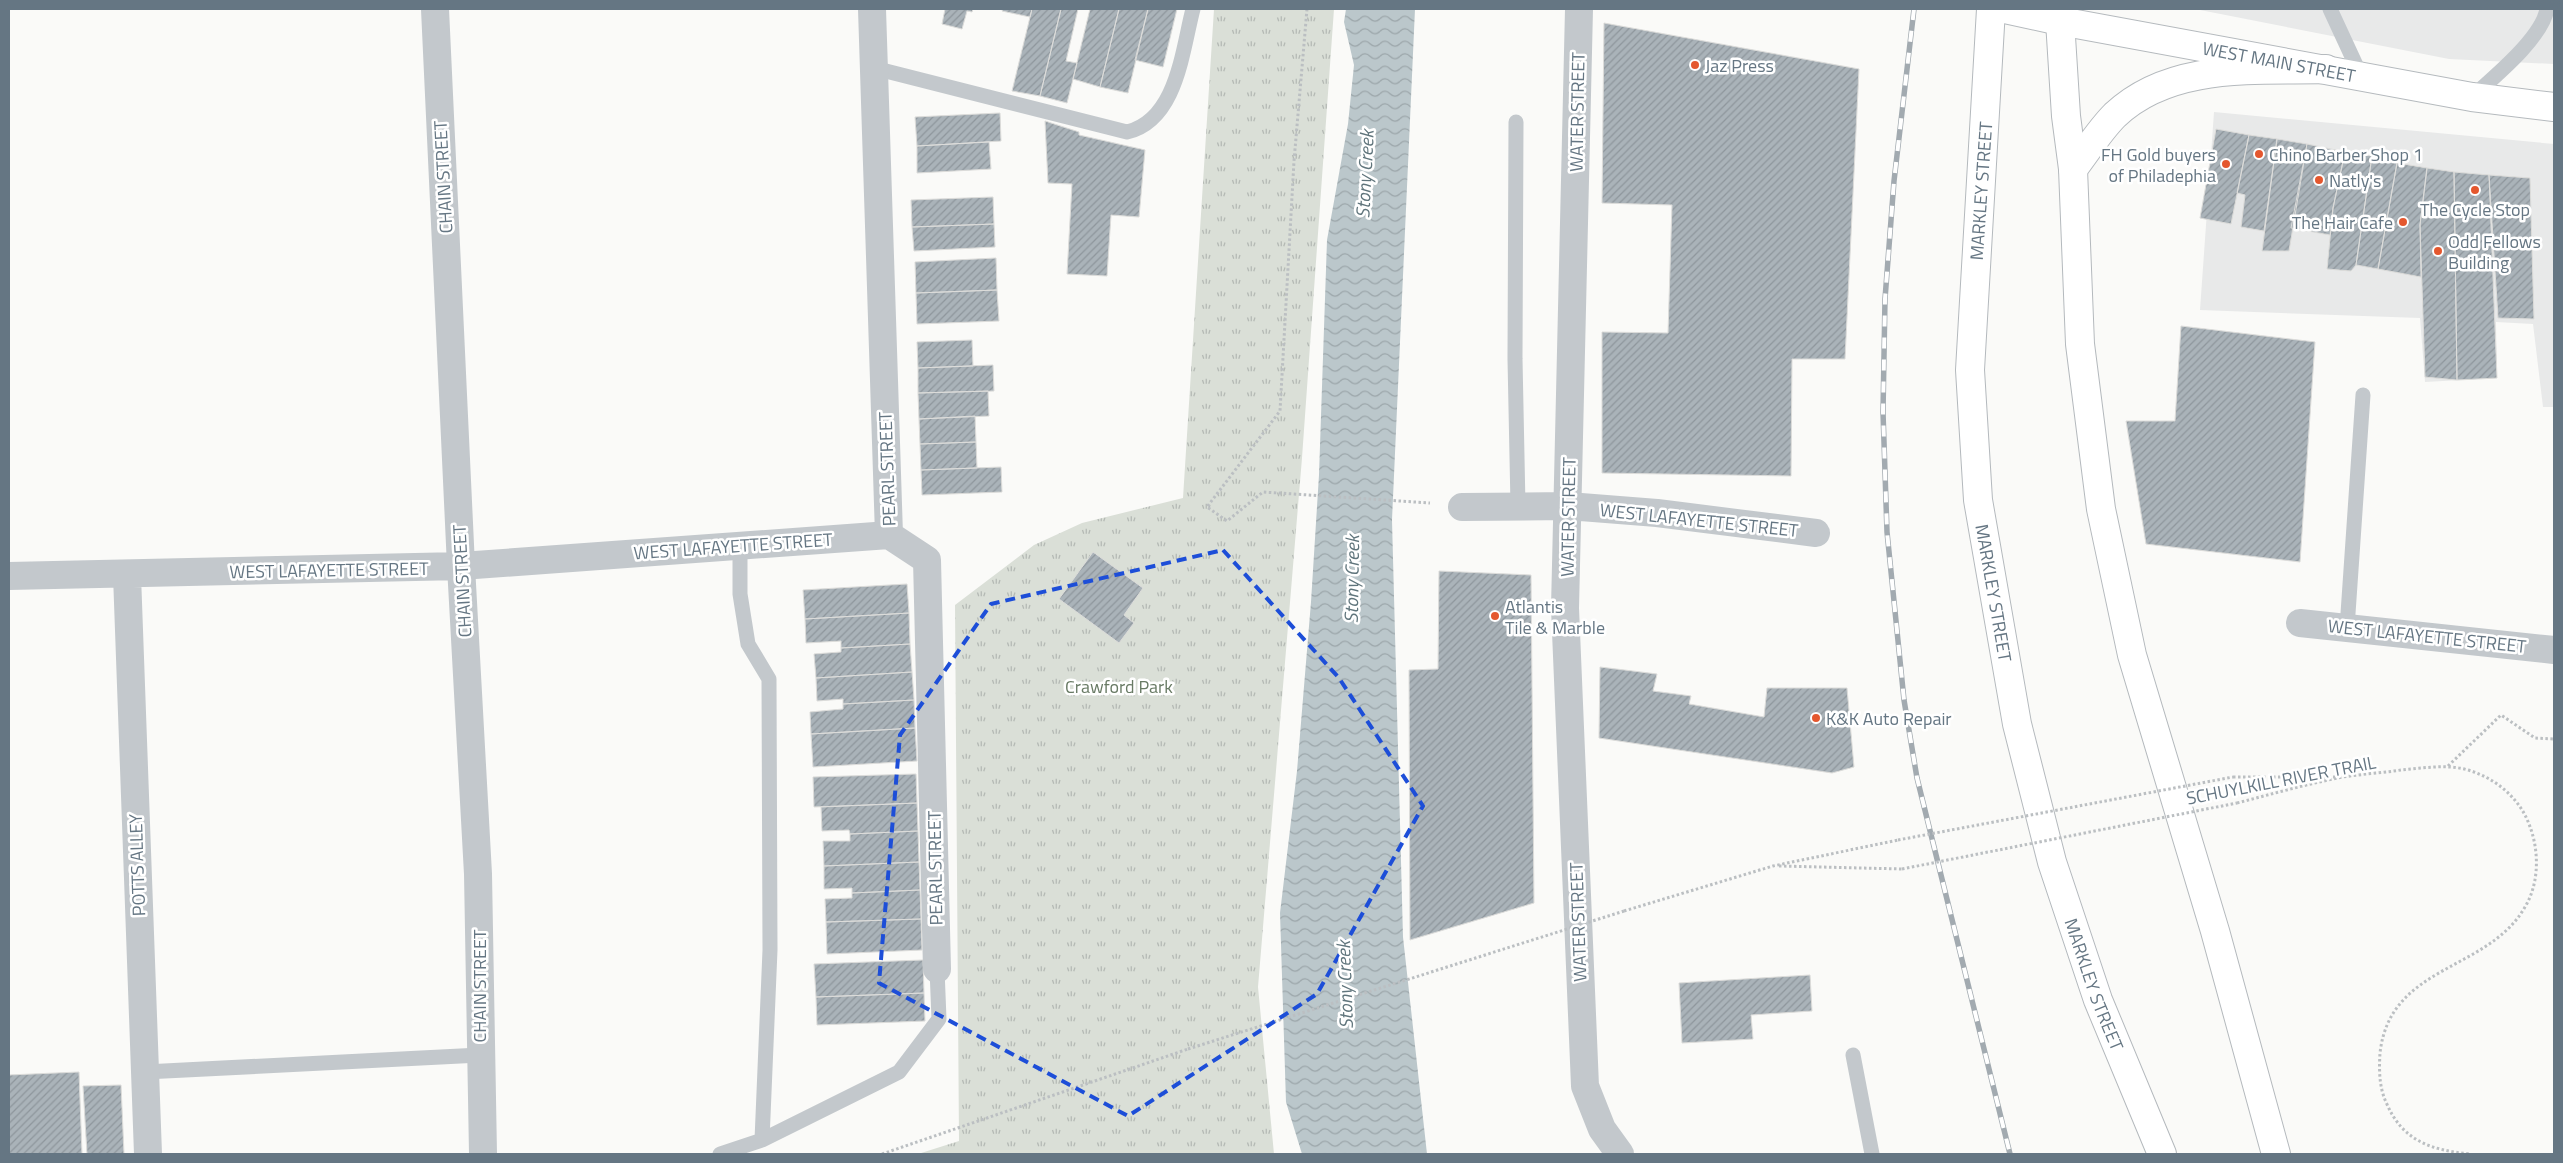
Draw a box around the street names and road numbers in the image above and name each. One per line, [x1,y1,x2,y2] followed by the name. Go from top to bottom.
[2200,34,2358,89] street label: WEST MAIN STREET
[1562,51,1592,172] street label: WATER STREET
[427,119,459,234] street label: CHAIN STREET
[1963,120,1999,261] street label: MARKLEY STREET
[871,411,902,527] street label: PEARL STREET
[1553,456,1583,577] street label: WATER STREET
[1598,496,1800,544] street label: WEST LAFAYETTE STREET
[1969,522,2019,664] street label: MARKLEY STREET
[446,523,478,638] street label: CHAIN STREET
[633,526,834,566] street label: WEST LAFAYETTE STREET
[229,555,429,585] street label: WEST LAFAYETTE STREET
[2326,612,2528,660] street label: WEST LAFAYETTE STREET
[2184,748,2379,812] street label: SCHUYLKILL RIVER TRAIL
[920,810,949,926] street label: PEARL STREET
[122,813,152,917] street label: POTTS ALLEY
[1562,861,1594,982] street label: WATER STREET
[2058,914,2131,1055] street label: MARKLEY STREET
[466,929,493,1042] street label: CHAIN STREET

